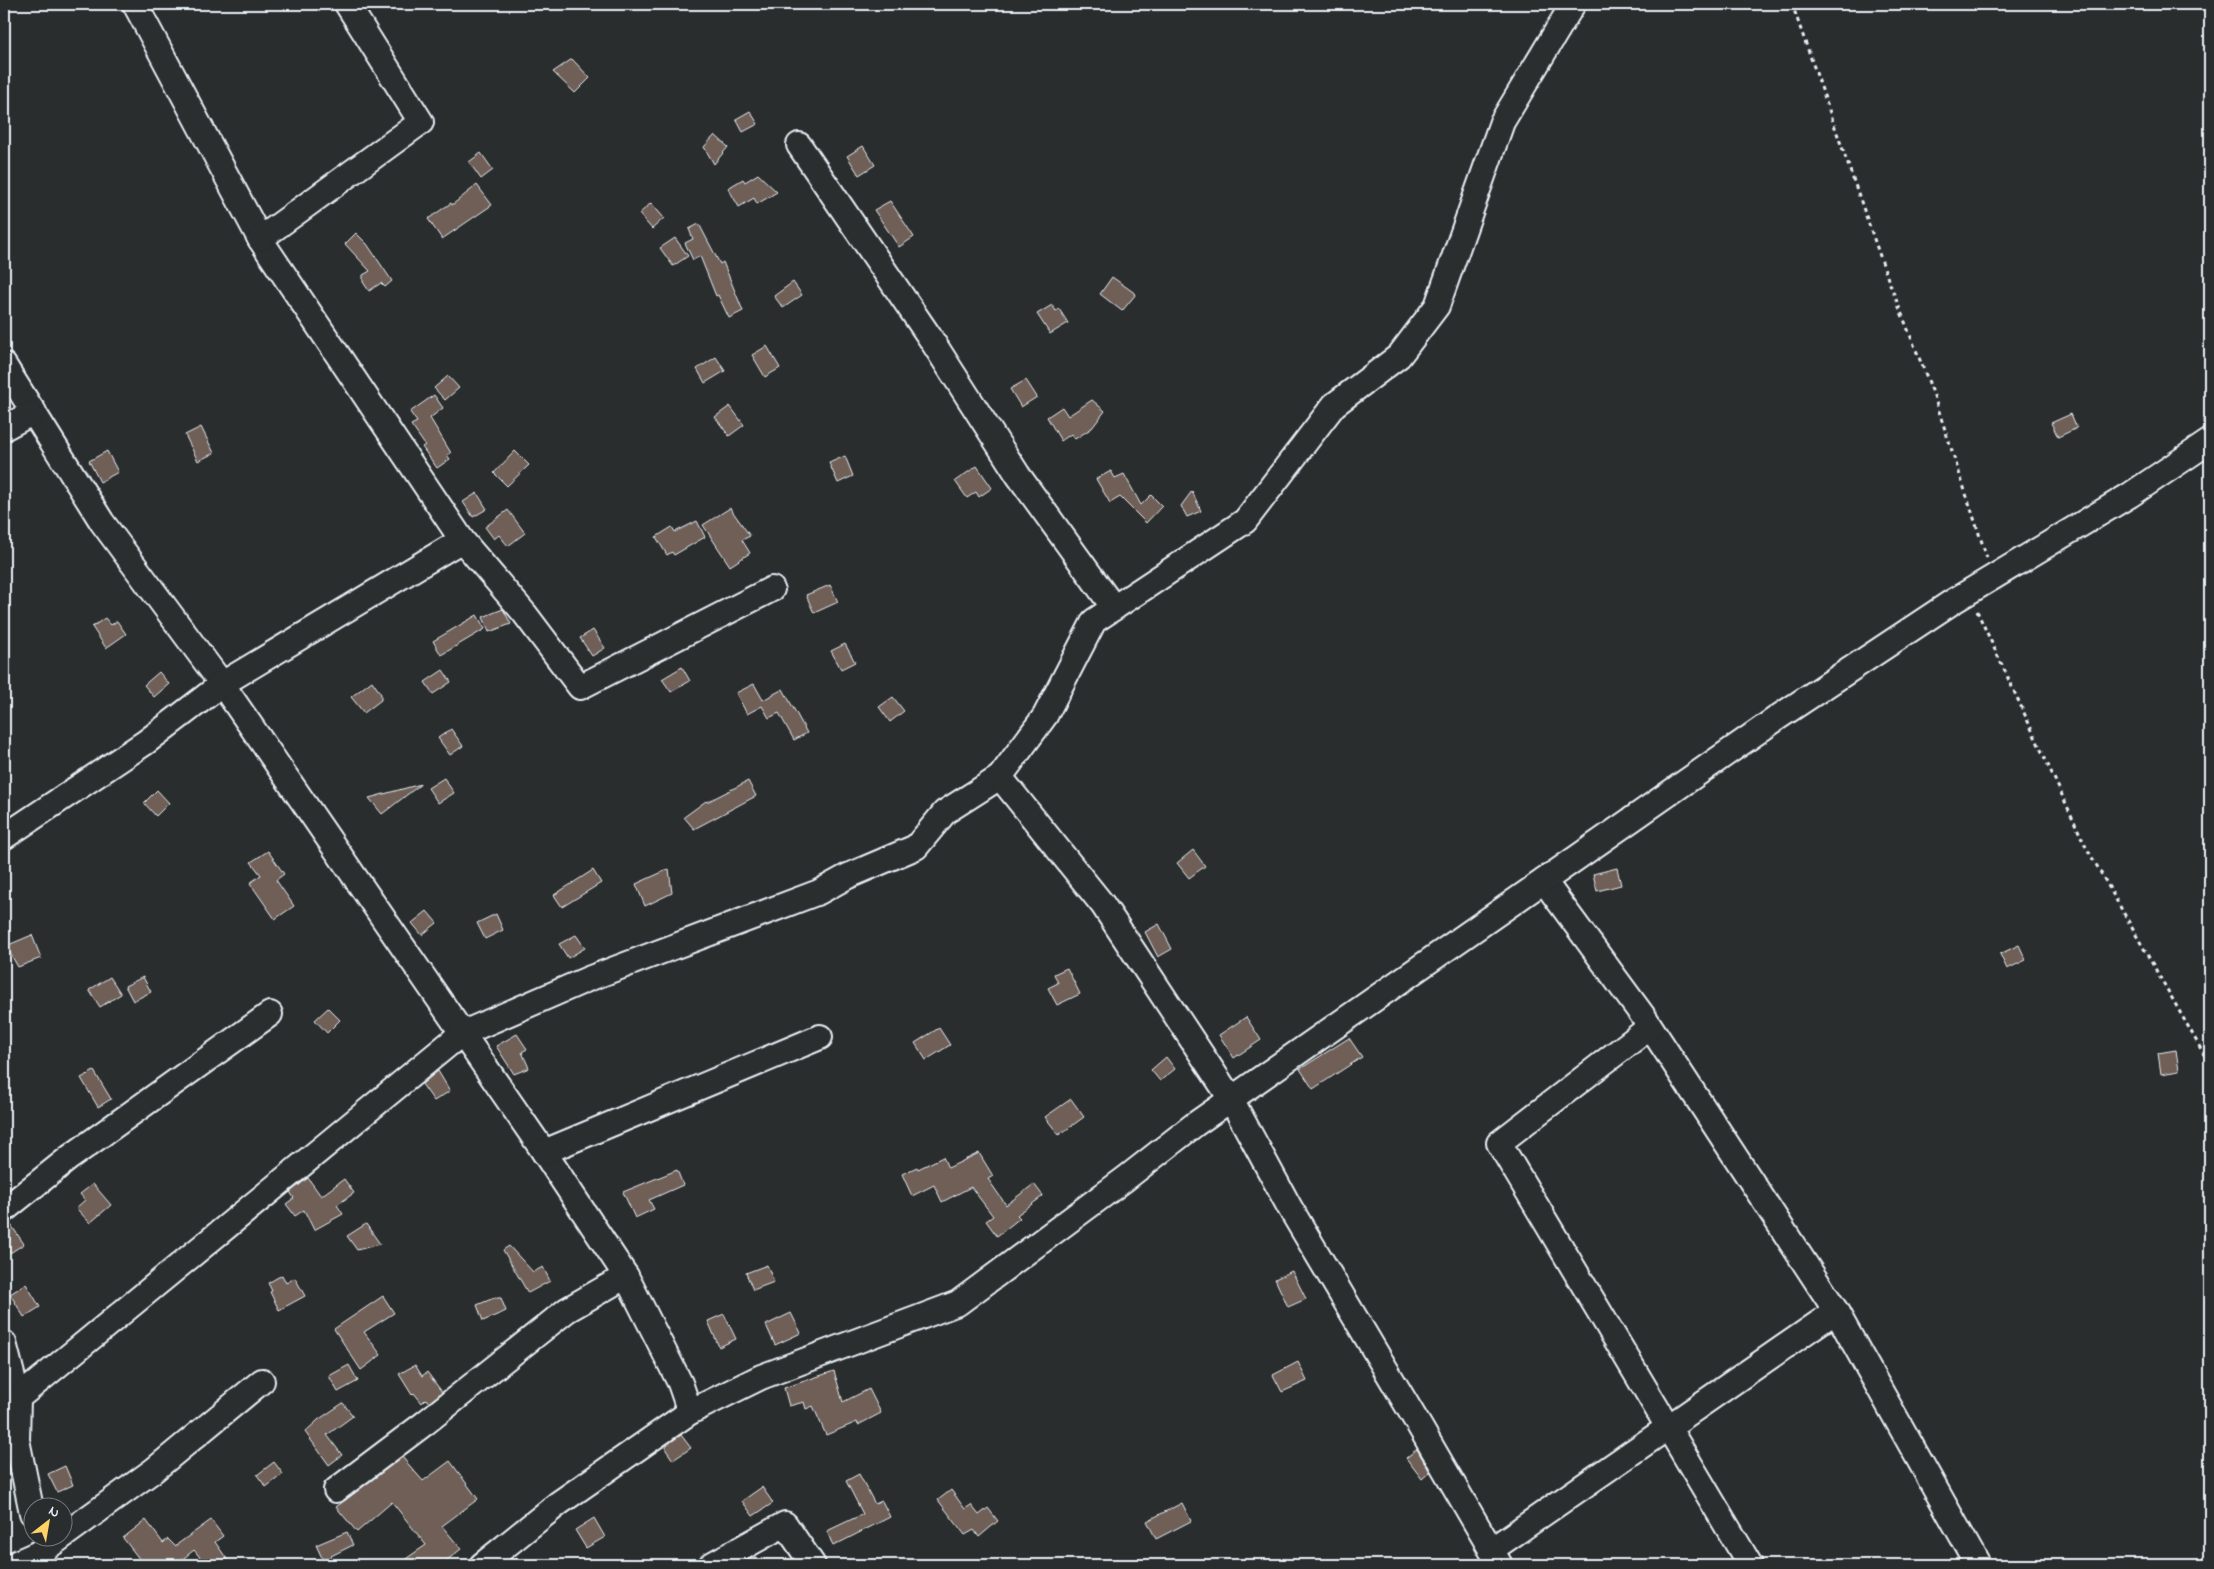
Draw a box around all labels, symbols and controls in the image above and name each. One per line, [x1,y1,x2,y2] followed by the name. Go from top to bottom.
[22,1496,72,1546] north arrow
[44,1501,63,1524] text: N

